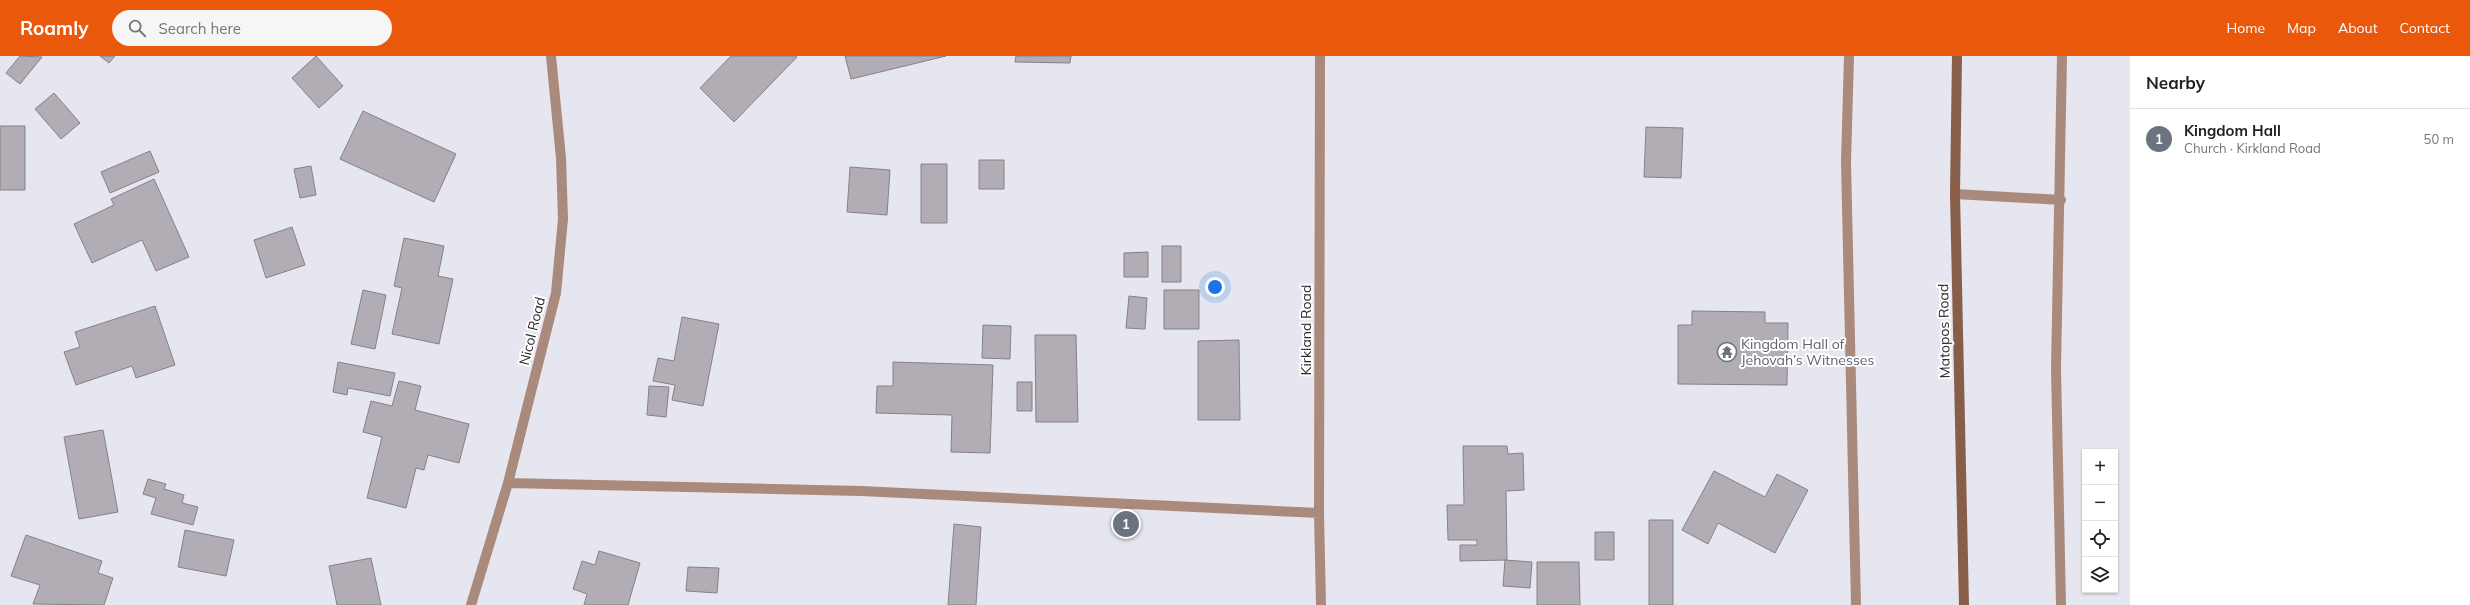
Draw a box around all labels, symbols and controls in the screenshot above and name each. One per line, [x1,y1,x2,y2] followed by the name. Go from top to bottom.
[112,10,392,46] search box
[20,16,88,40] text: Roamly
[126,17,148,39] icon: search
[158,19,241,38] text: Search here
[2226,19,2265,37] text: Home
[2287,19,2316,37] text: Map
[2338,19,2378,37] text: About
[2400,19,2450,37] text: Contact
[2146,72,2205,93] text: Nearby
[2184,121,2281,140] text: Kingdom Hall
[2155,131,2163,147] text: 1
[2424,131,2454,147] text: 50 m
[2184,140,2321,156] text: Church · Kirkland Road
[1205,277,1225,297] your location
[1934,284,1954,378] street label: Matopos Road
[1297,285,1315,375] street label: Kirkland Road
[515,295,549,367] street label: Nicol Road
[1741,335,1874,369] place label: Kingdom Hall of Jehovah’s Witnesses
[1716,341,1738,363] temple icon: Kingdom Hall of Jehovah’s Witnesses
[2082,449,2118,593] map controls
[2082,449,2118,485] button: +
[2082,485,2118,521] button: −
[1113,509,1139,539] pin: 1
[2082,521,2118,557] button: locate
[2082,557,2118,593] button: layers

